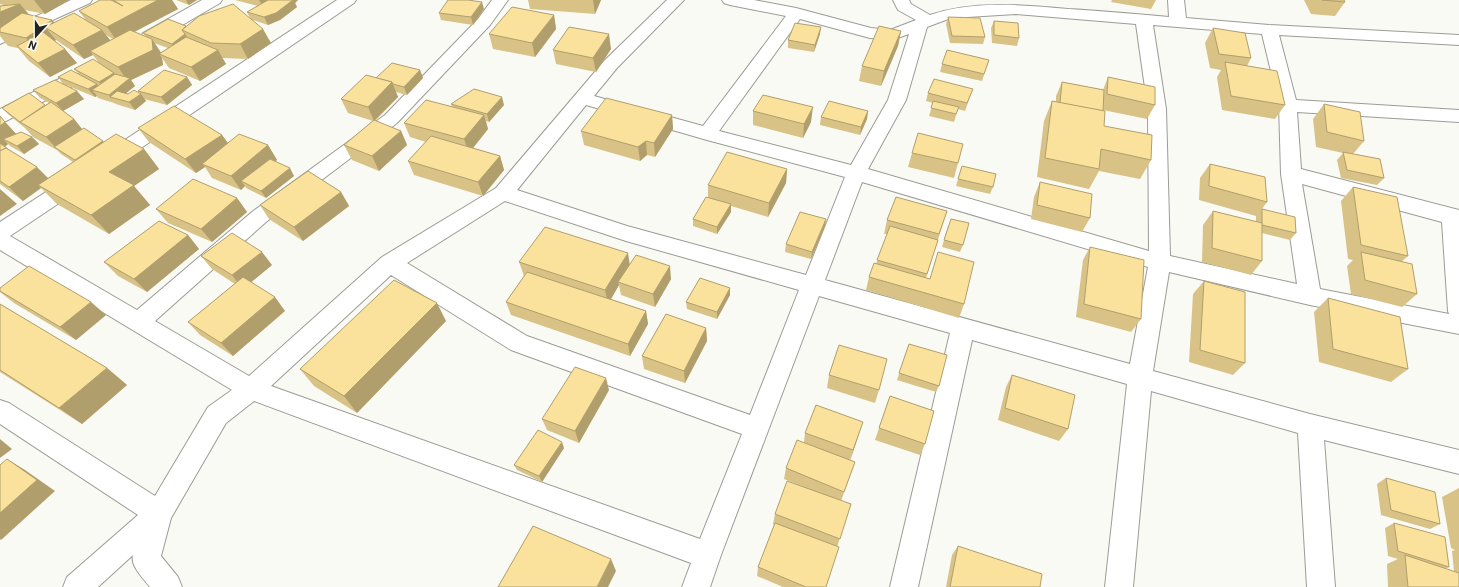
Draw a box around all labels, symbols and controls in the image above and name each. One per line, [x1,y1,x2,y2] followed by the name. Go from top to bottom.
[16,16,56,56] north arrow
[26,37,39,52] text: N

